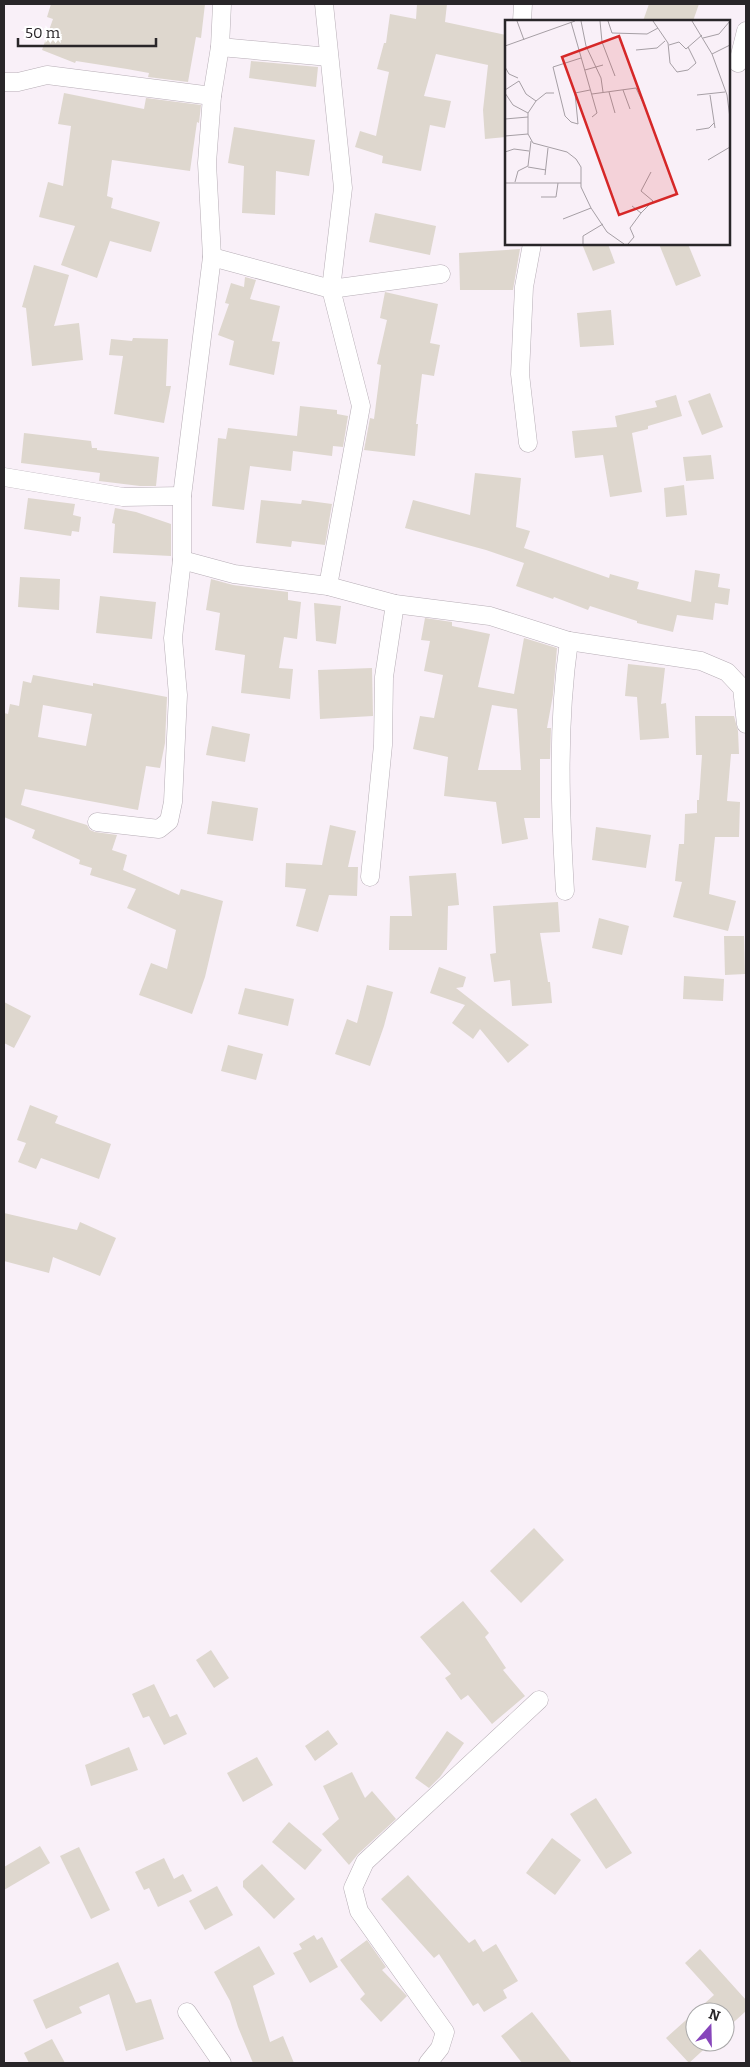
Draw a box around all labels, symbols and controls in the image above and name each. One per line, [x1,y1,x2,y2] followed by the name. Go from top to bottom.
[18,15,155,47] scale bar
[505,20,730,245] inset map
[25,24,61,42] text: 50 m
[685,2002,735,2052] north arrow
[706,2005,722,2025] text: N

